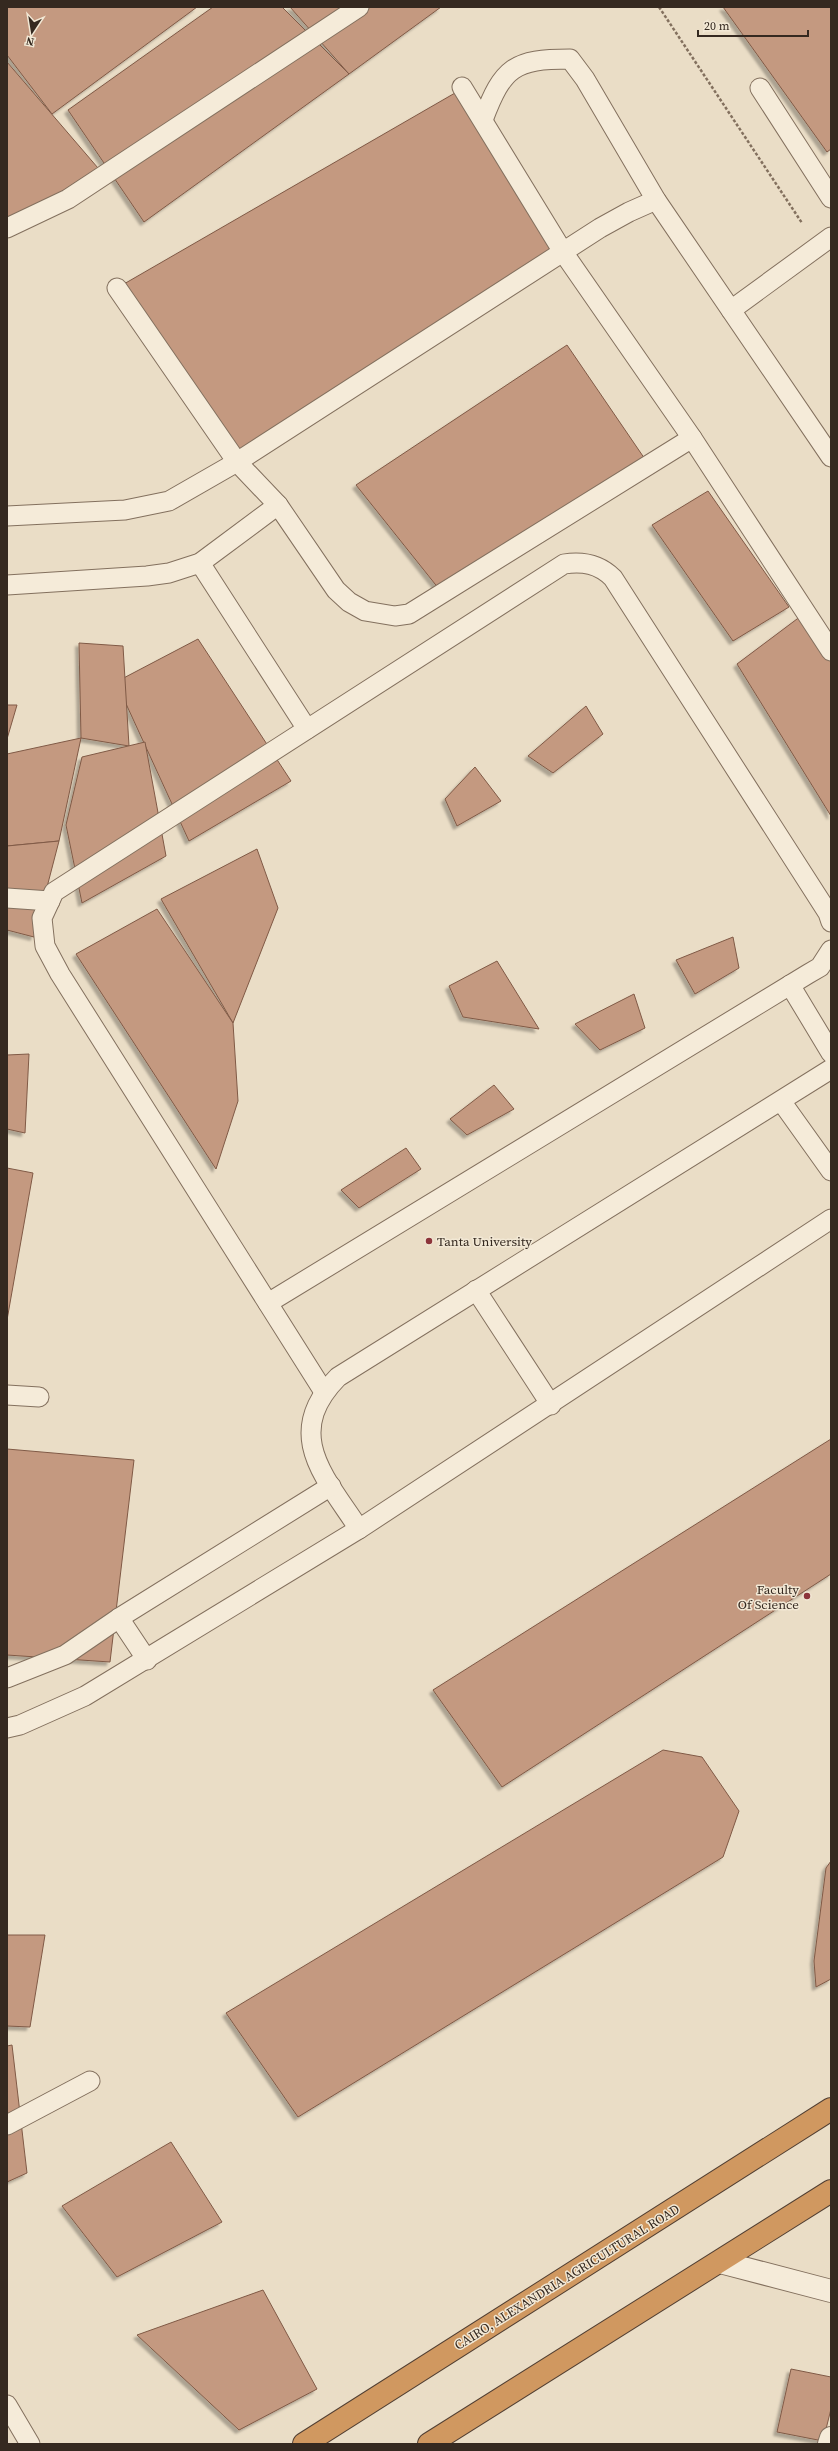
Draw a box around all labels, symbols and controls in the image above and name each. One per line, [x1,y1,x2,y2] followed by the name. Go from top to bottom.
[12,12,52,52] north arrow
[698,12,808,38] scale bar
[704,18,730,34] text: 20 m
[25,33,36,49] text: N
[437,1233,532,1250] place label: Tanta University
[424,1236,434,1246] marker: Tanta University
[738,1581,799,1613] place label: Faculty Of Science
[802,1591,812,1601] marker: Faculty Of Science
[451,2200,683,2354] street label: CAIRO, ALEXANDRIA AGRICULTURAL ROAD

